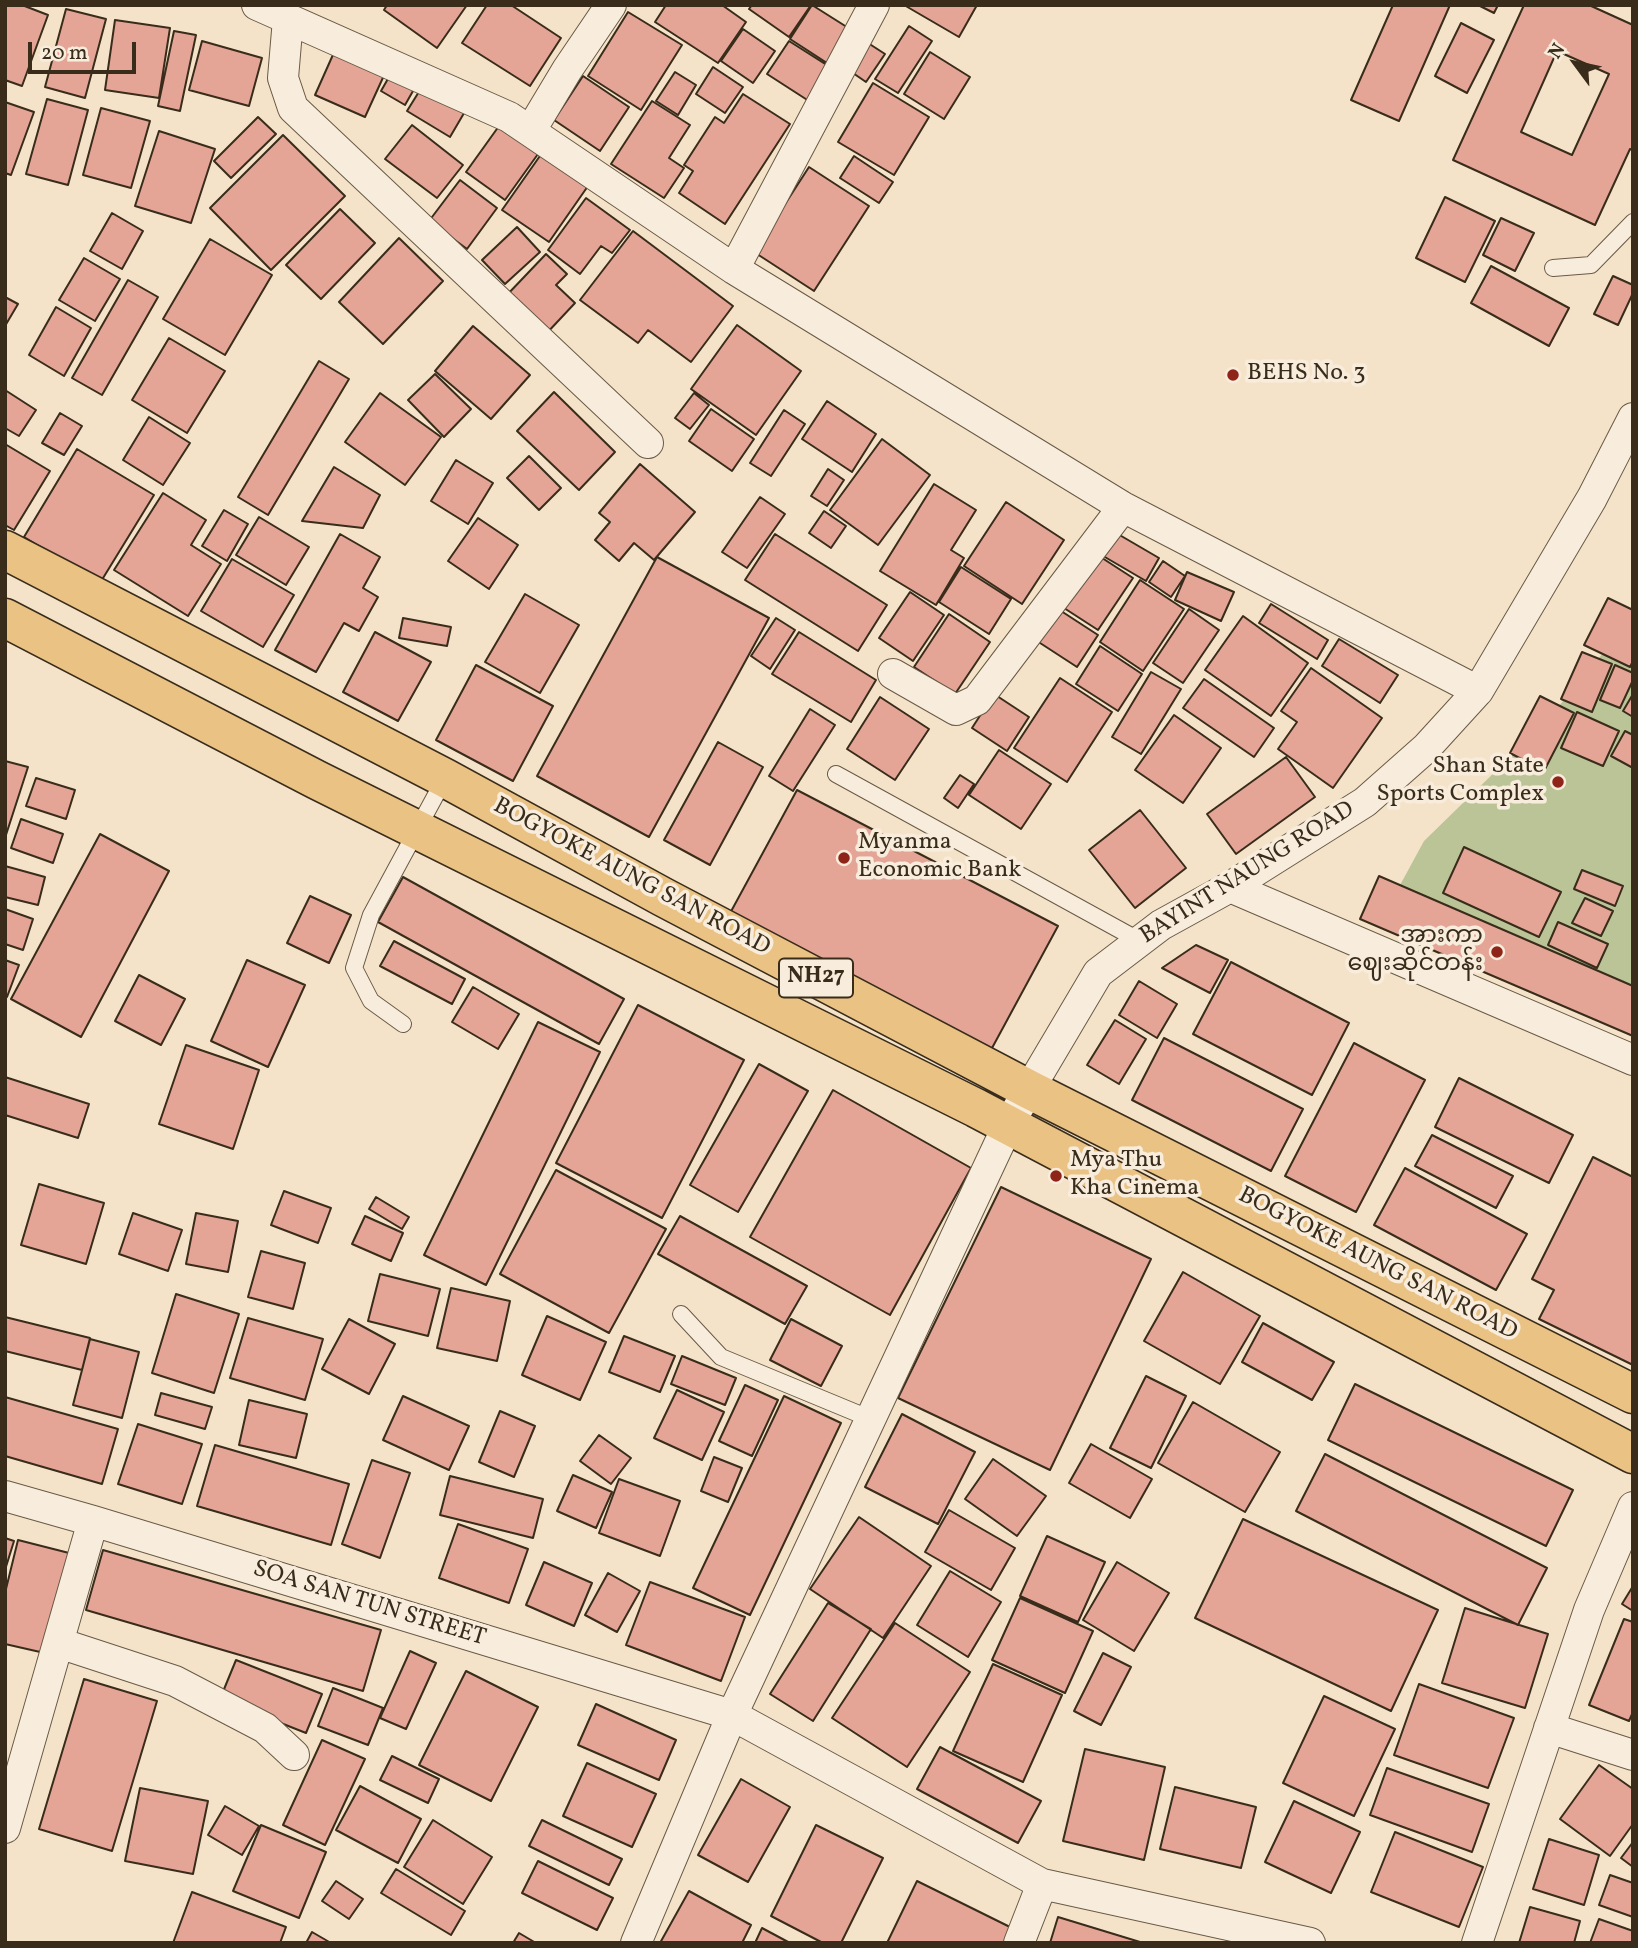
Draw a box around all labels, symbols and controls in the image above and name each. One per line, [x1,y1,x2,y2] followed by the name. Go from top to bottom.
[32,28,140,72] scale bar
[1540,28,1610,98] north arrow
[41,39,87,68] text: 20 m
[1543,39,1572,64] text: N
[1247,361,1366,389] place label: BEHS No. 3
[1225,367,1241,383] marker: BEHS No. 3
[1376,754,1544,810] place label: Shan State Sports Complex
[1550,774,1566,790] marker: Shan State Sports Complex
[488,793,774,963] street label: BOGYOKE AUNG SAN ROAD
[1136,796,1360,952] street label: BAYINT NAUNG ROAD
[858,830,1021,886] place label: Myanma Economic Bank
[836,850,852,866] marker: Myanma Economic Bank
[1347,924,1483,980] place label: အားကာ ဈေးဆိုင်တန်း
[1489,944,1505,960] marker: အားကာ ဈေးဆိုင်တန်း
[779,959,853,998] road number: NH27
[1070,1148,1199,1204] place label: Mya Thu Kha Cinema
[1048,1168,1064,1184] marker: Mya Thu Kha Cinema
[1233,1182,1521,1348] street label: BOGYOKE AUNG SAN ROAD
[249,1556,489,1654] street label: SOA SAN TUN STREET

